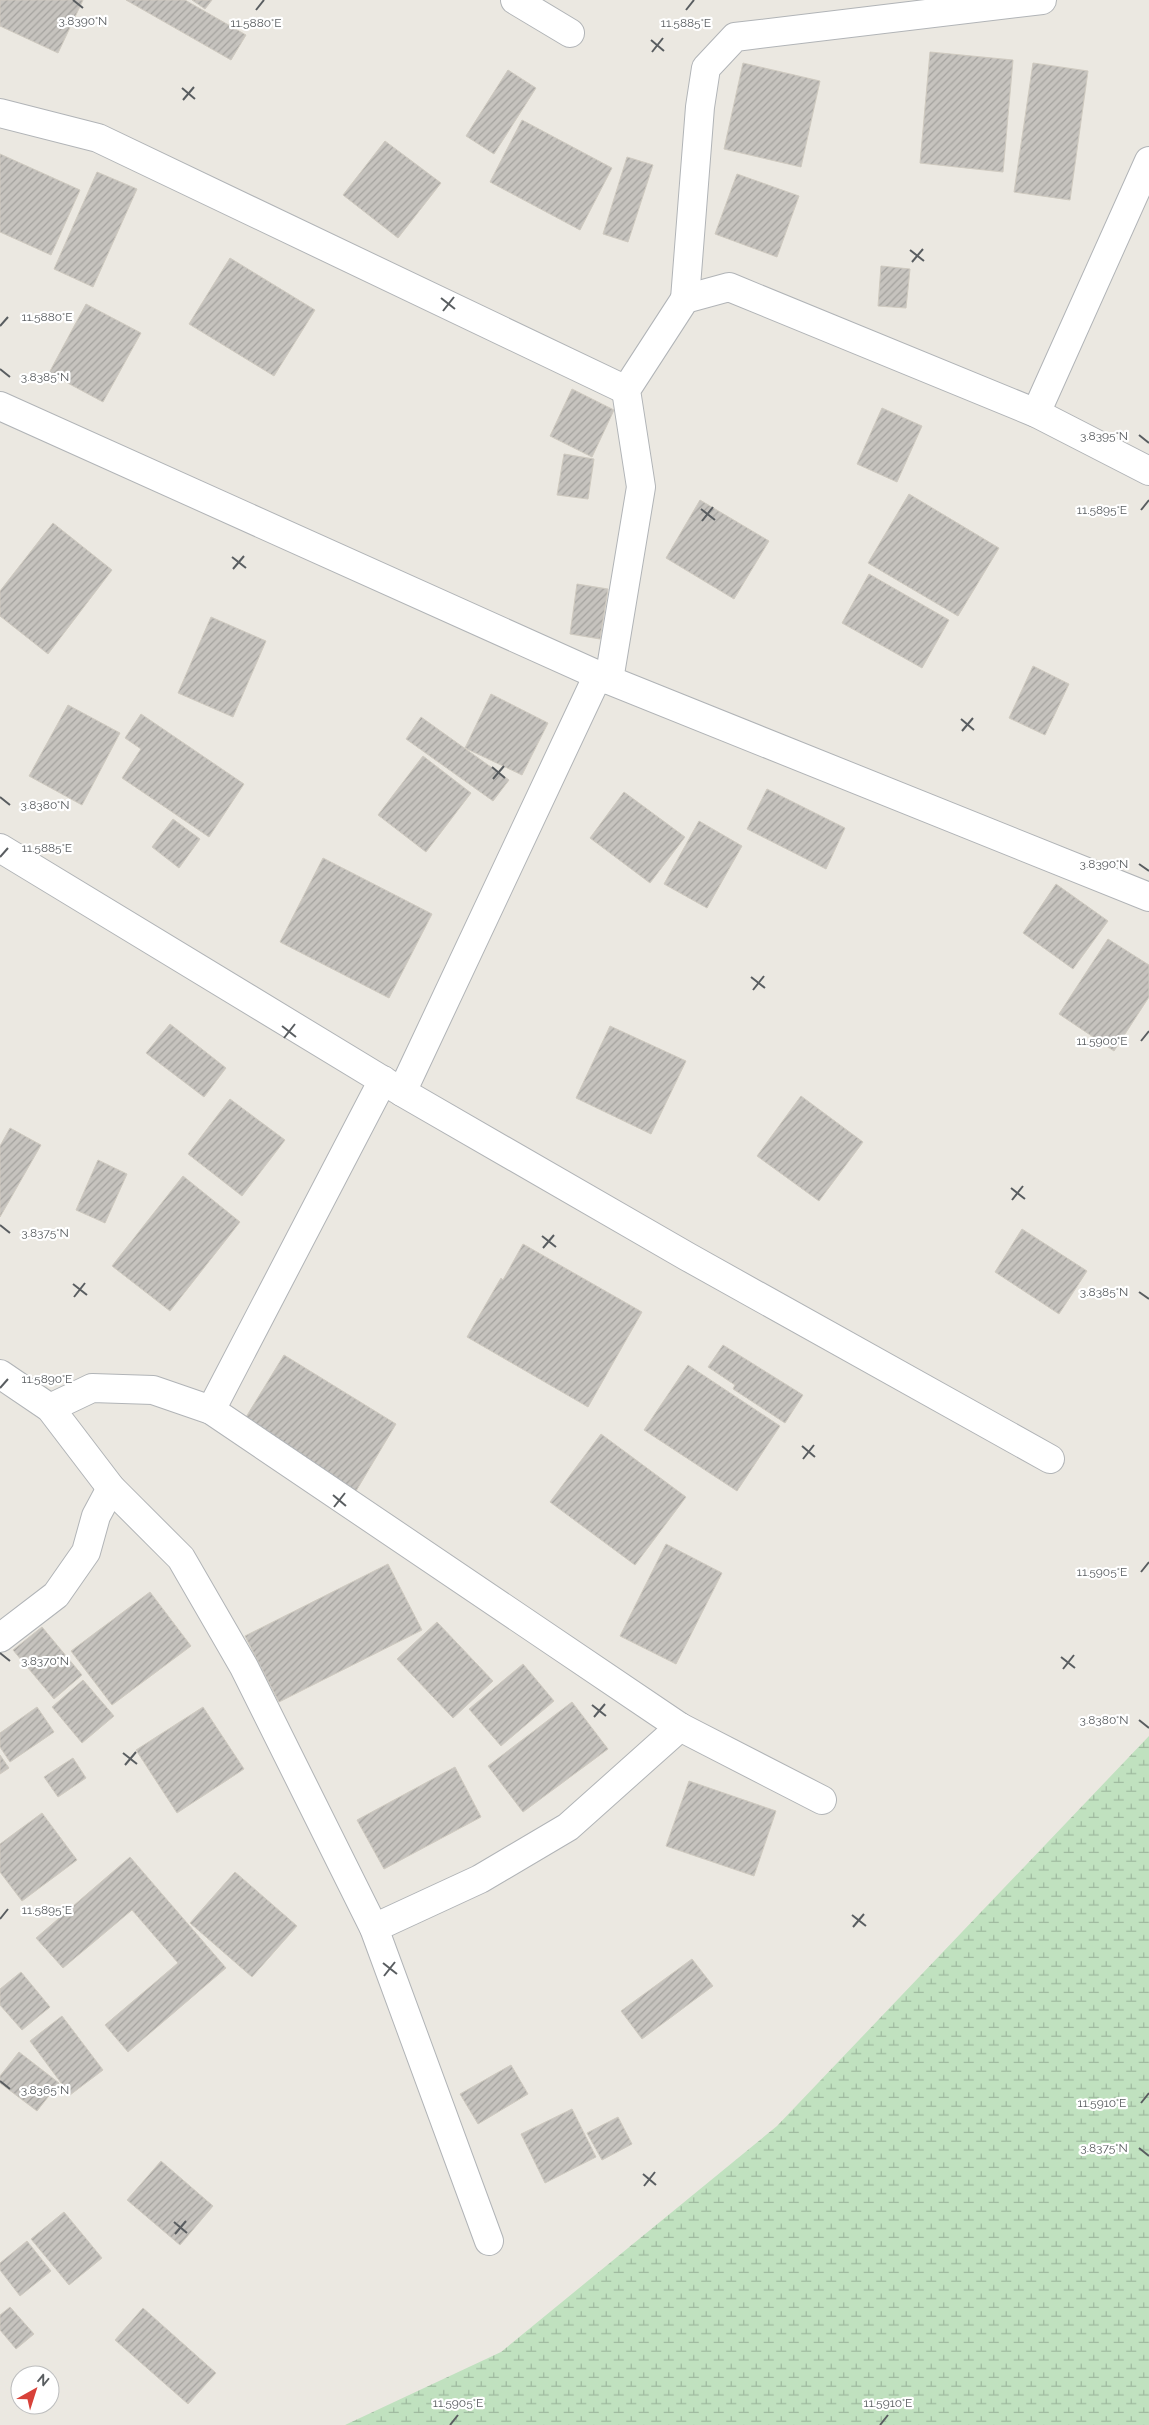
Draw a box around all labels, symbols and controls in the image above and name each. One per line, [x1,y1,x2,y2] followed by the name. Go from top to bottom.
[59,14,107,28] text: 3.8390°N
[231,16,281,30] text: 11.5880°E
[661,16,711,30] text: 11.5885°E
[22,310,72,324] text: 11.5880°E
[21,370,69,384] text: 3.8385°N
[1080,429,1128,443] text: 3.8395°N
[1077,503,1127,517] text: 11.5895°E
[21,798,69,812] text: 3.8380°N
[22,841,72,855] text: 11.5885°E
[1080,857,1128,871] text: 3.8390°N
[1076,1034,1128,1048] text: 11.5900°E
[21,1226,69,1240] text: 3.8375°N
[1080,1285,1128,1299] text: 3.8385°N
[22,1372,72,1386] text: 11.5890°E
[1077,1565,1127,1579] text: 11.5905°E
[21,1654,69,1668] text: 3.8370°N
[1080,1713,1128,1727] text: 3.8380°N
[22,1903,72,1917] text: 11.5895°E
[21,2083,69,2097] text: 3.8365°N
[1078,2096,1126,2110] text: 11.5910°E
[1080,2141,1128,2155] text: 3.8375°N
[10,2365,60,2415] north arrow
[34,2370,52,2389] text: N
[433,2396,483,2410] text: 11.5905°E
[864,2396,912,2410] text: 11.5910°E

